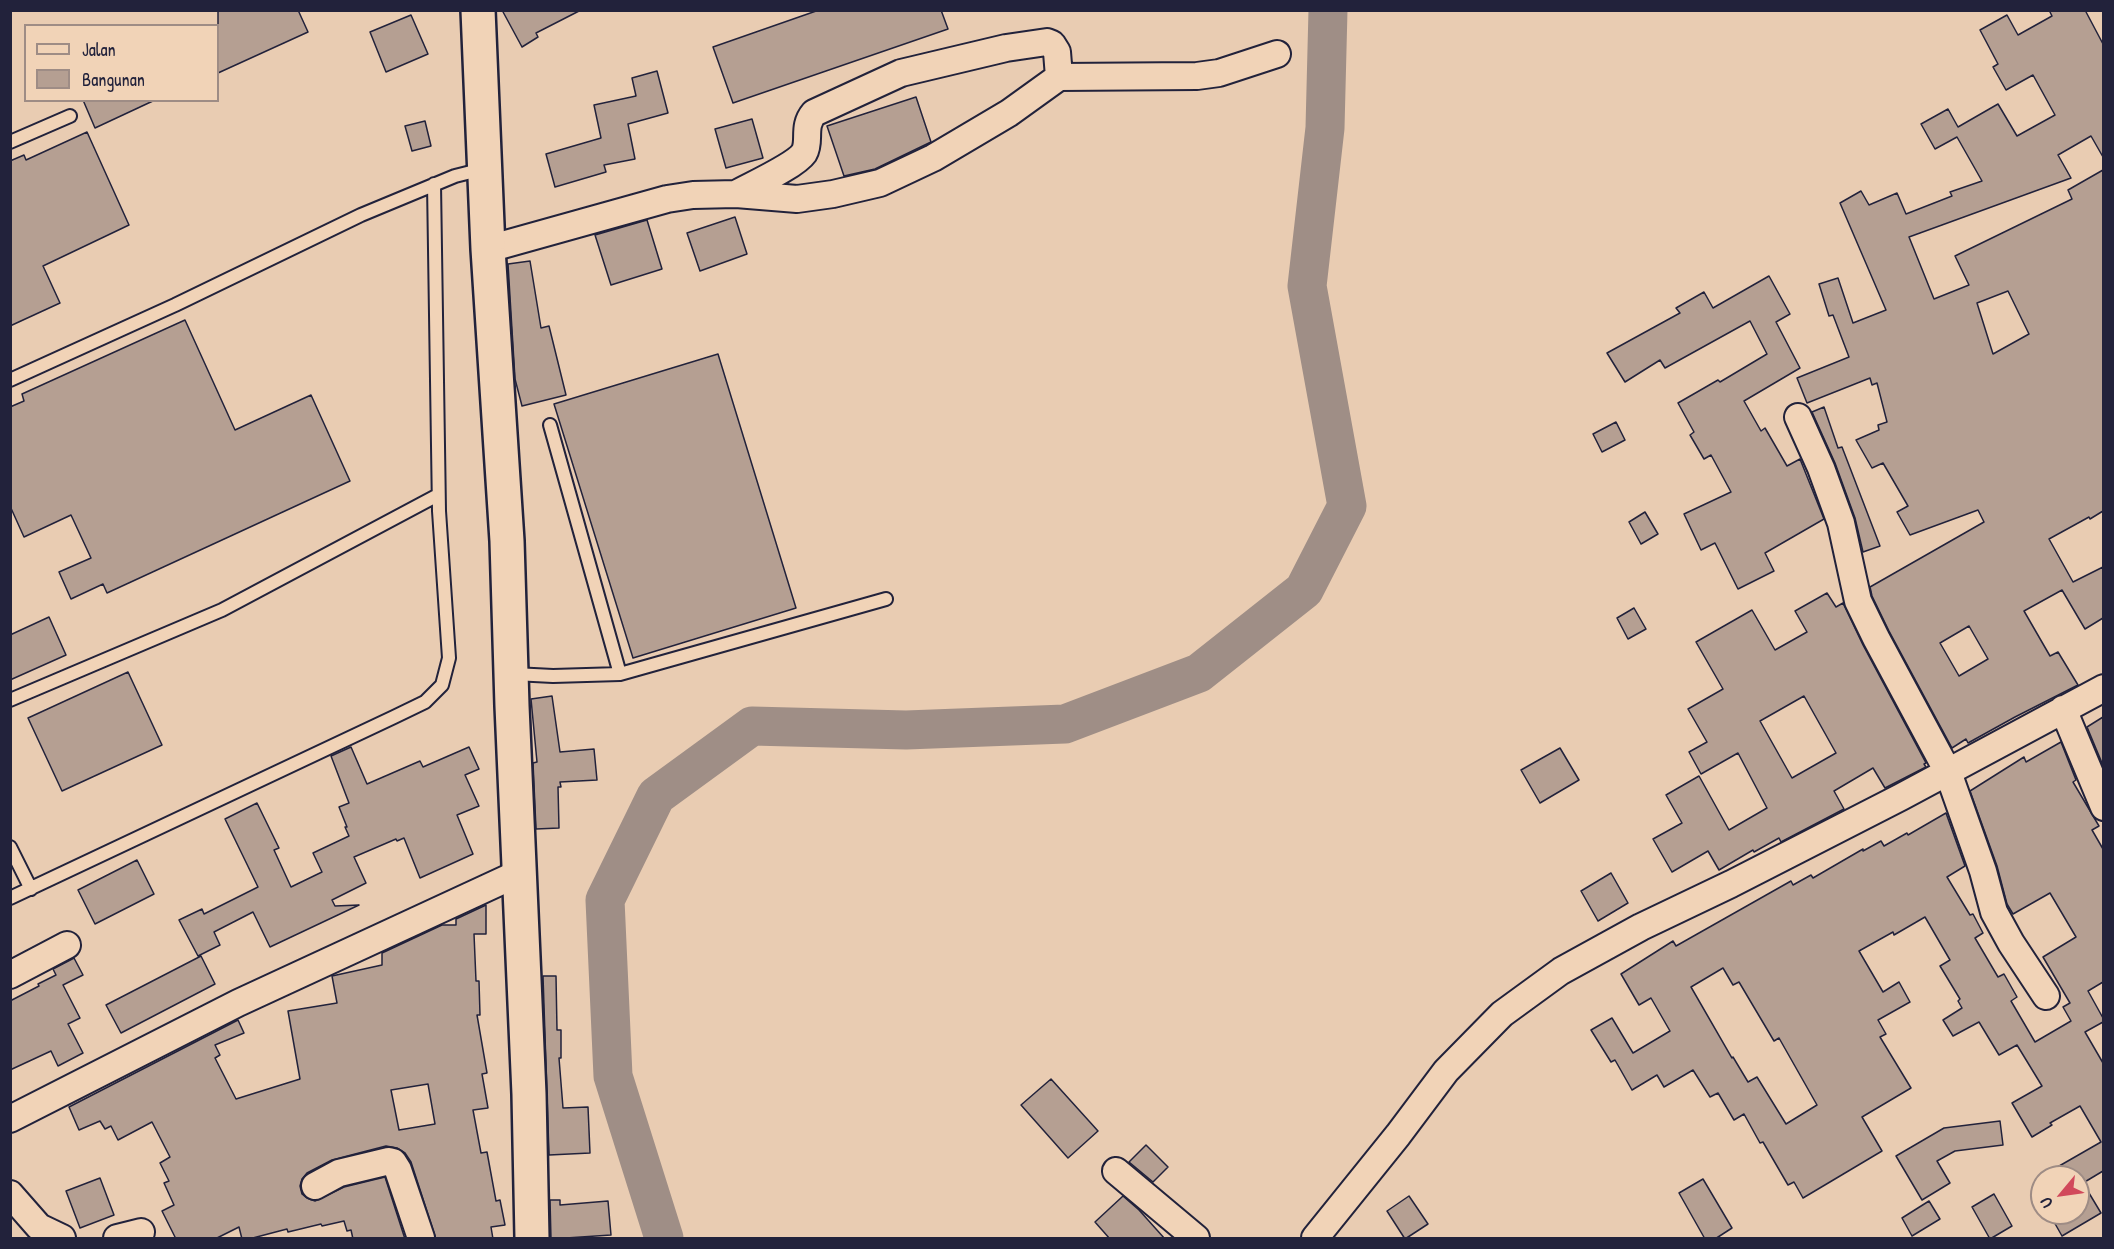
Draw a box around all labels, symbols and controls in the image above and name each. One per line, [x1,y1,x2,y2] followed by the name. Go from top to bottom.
[24,24,219,102] legend
[82,37,116,62] text: Jalan
[82,67,145,92] text: Bangunan
[2030,1165,2090,1225] north arrow
[2034,1194,2058,1212] text: U

